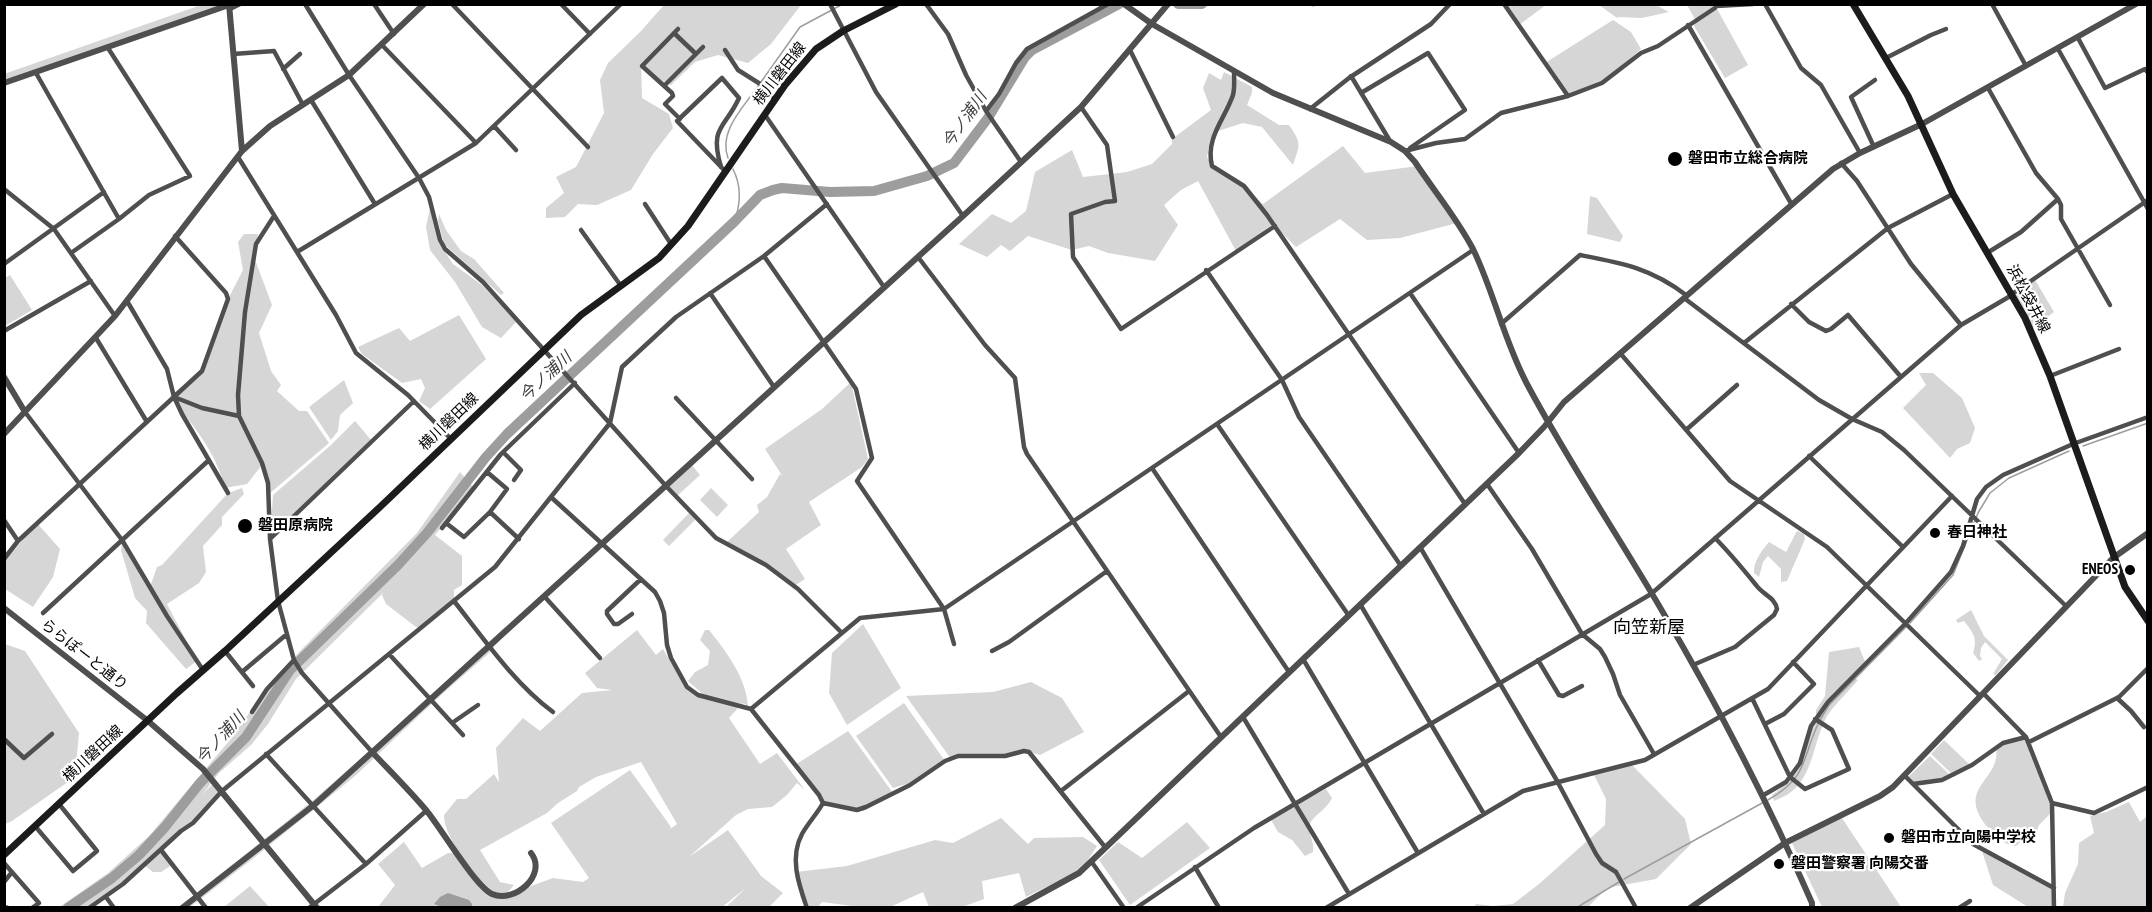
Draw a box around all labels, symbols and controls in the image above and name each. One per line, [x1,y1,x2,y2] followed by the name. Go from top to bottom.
[750,39,810,109] street label: 横川磐田線
[939,88,991,152] water label: 今ノ浦川
[1666,150,1684,168] marker: 磐田市立総合病院
[1688,150,1808,168] place label: 磐田市立総合病院
[2002,262,2054,336] street label: 浜松袋井線
[516,348,576,406] water label: 今ノ浦川
[416,389,482,455] street label: 横川磐田線
[236,517,254,535] marker: 磐田原病院
[258,517,333,535] place label: 磐田原病院
[1947,524,2007,542] place label: 春日神社
[1928,526,1942,540] marker: 春日神社
[2082,561,2118,579] place label: ENEOS
[2123,563,2137,577] marker: ENEOS
[37,616,131,694] street label: ららぽーと通り
[1613,617,1685,639] district label: 向笠新屋
[192,708,250,768] water label: 今ノ浦川
[59,722,127,786] street label: 横川磐田線
[1901,829,2036,847] place label: 磐田市立向陽中学校
[1882,831,1896,845] marker: 磐田市立向陽中学校
[1791,855,1929,873] place label: 磐田警察署 向陽交番
[1772,857,1786,871] marker: 磐田警察署 向陽交番

